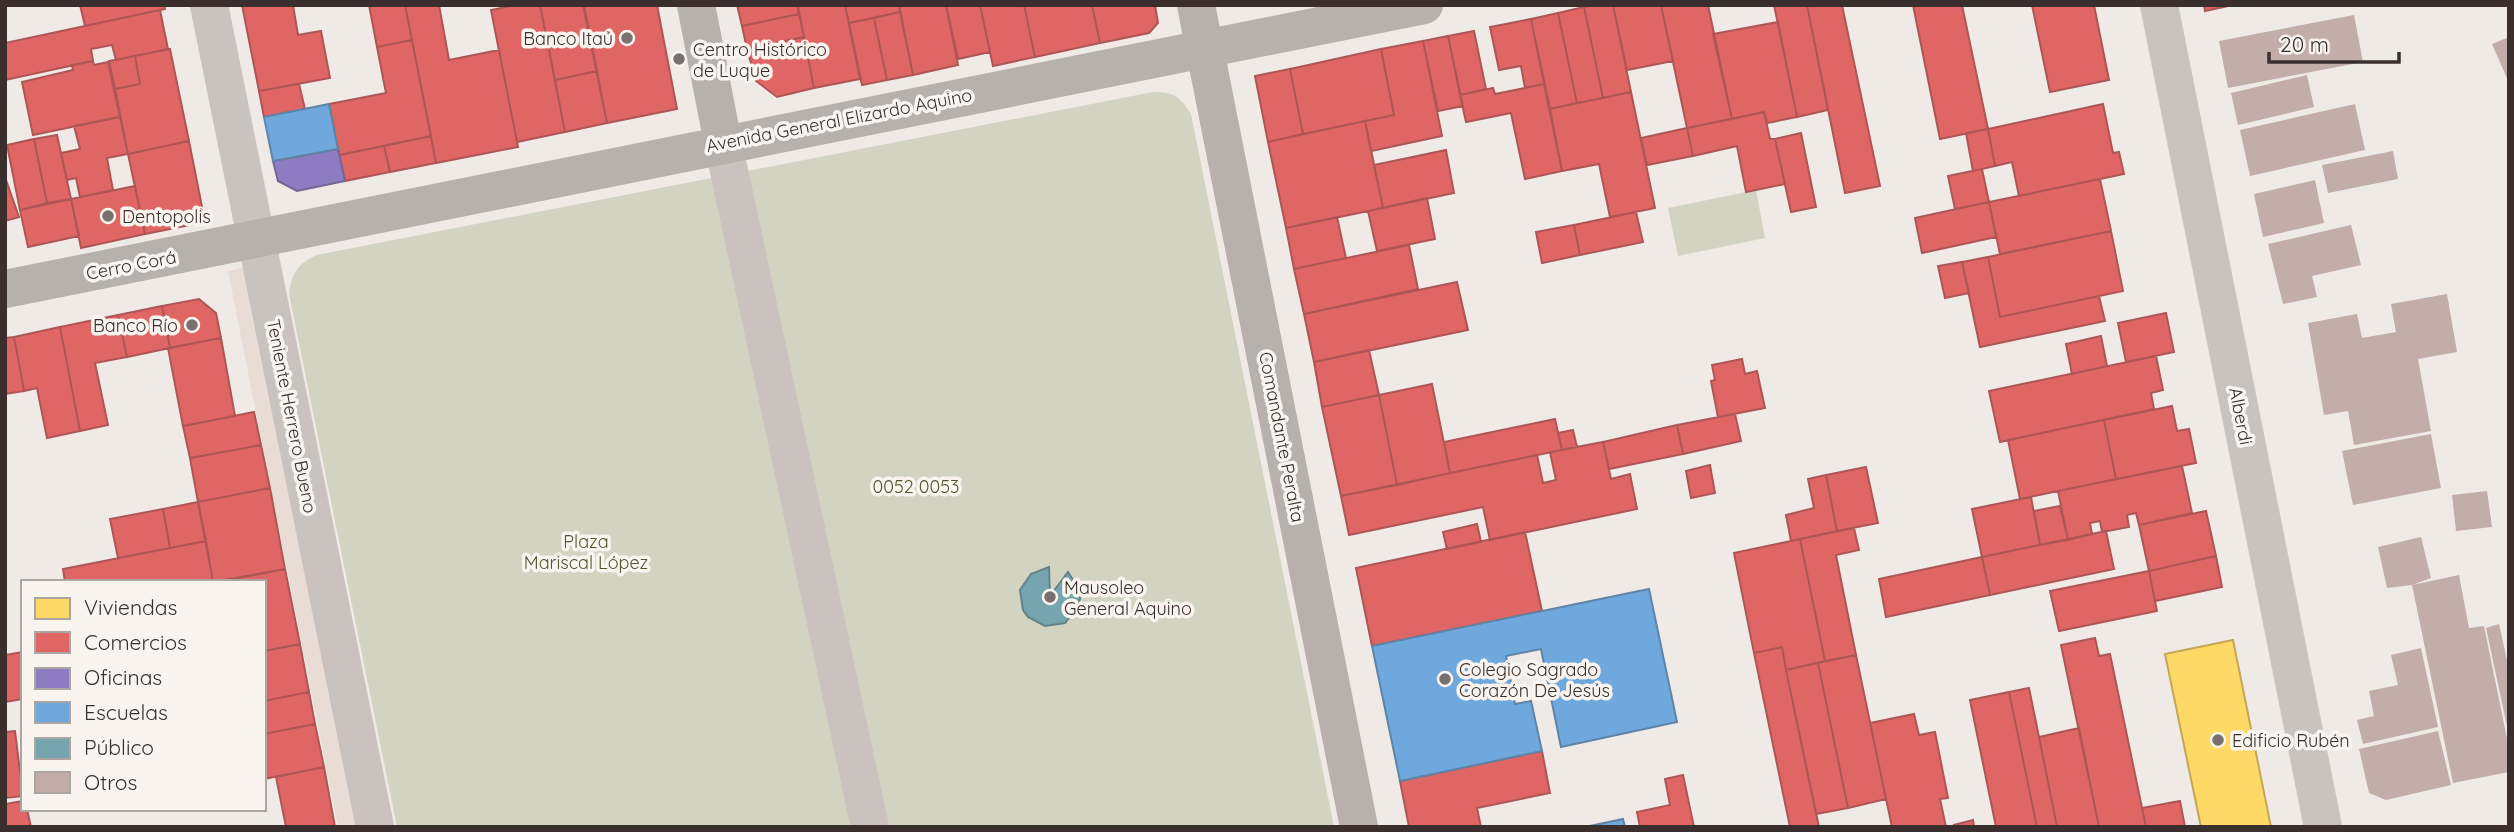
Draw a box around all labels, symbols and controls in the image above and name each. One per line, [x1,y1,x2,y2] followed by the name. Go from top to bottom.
[2269,21,2398,65] scale bar
[523,27,613,50] place label: Banco Itaú
[619,30,635,46] marker: Banco Itaú
[2280,31,2329,57] text: 20 m
[693,38,827,82] place label: Centro Histórico de Luque
[671,51,687,67] marker: Centro Histórico de Luque
[704,83,974,157] street label: Avenida General Elizardo Aquino
[122,205,211,228] place label: Dentopolis
[100,208,116,224] marker: Dentopolis
[84,245,178,285] street label: Cerro Corá
[93,314,178,337] place label: Banco Río
[184,317,200,333] marker: Banco Río
[262,317,322,515] street label: Teniente Herrero Bueno
[1254,350,1310,524] street label: Comandante Peralta
[2224,385,2258,447] street label: Alberdi
[873,475,959,498] park label: 0052 0053
[524,530,648,574] park label: Plaza Mariscal López
[1064,576,1192,620] place label: Mausoleo General Aquino
[21,580,266,811] legend
[1042,589,1058,605] marker: Mausoleo General Aquino
[84,594,177,620] text: Viviendas
[84,629,187,655] text: Comercios
[1459,658,1610,702] place label: Colegio Sagrado Corazón De Jesús
[84,664,162,690] text: Oficinas
[1437,671,1453,687] marker: Colegio Sagrado Corazón De Jesús
[84,699,168,725] text: Escuelas
[2232,729,2350,752] place label: Edificio Rubén
[2210,732,2226,748] marker: Edificio Rubén
[84,734,154,760] text: Público
[84,769,137,795] text: Otros

